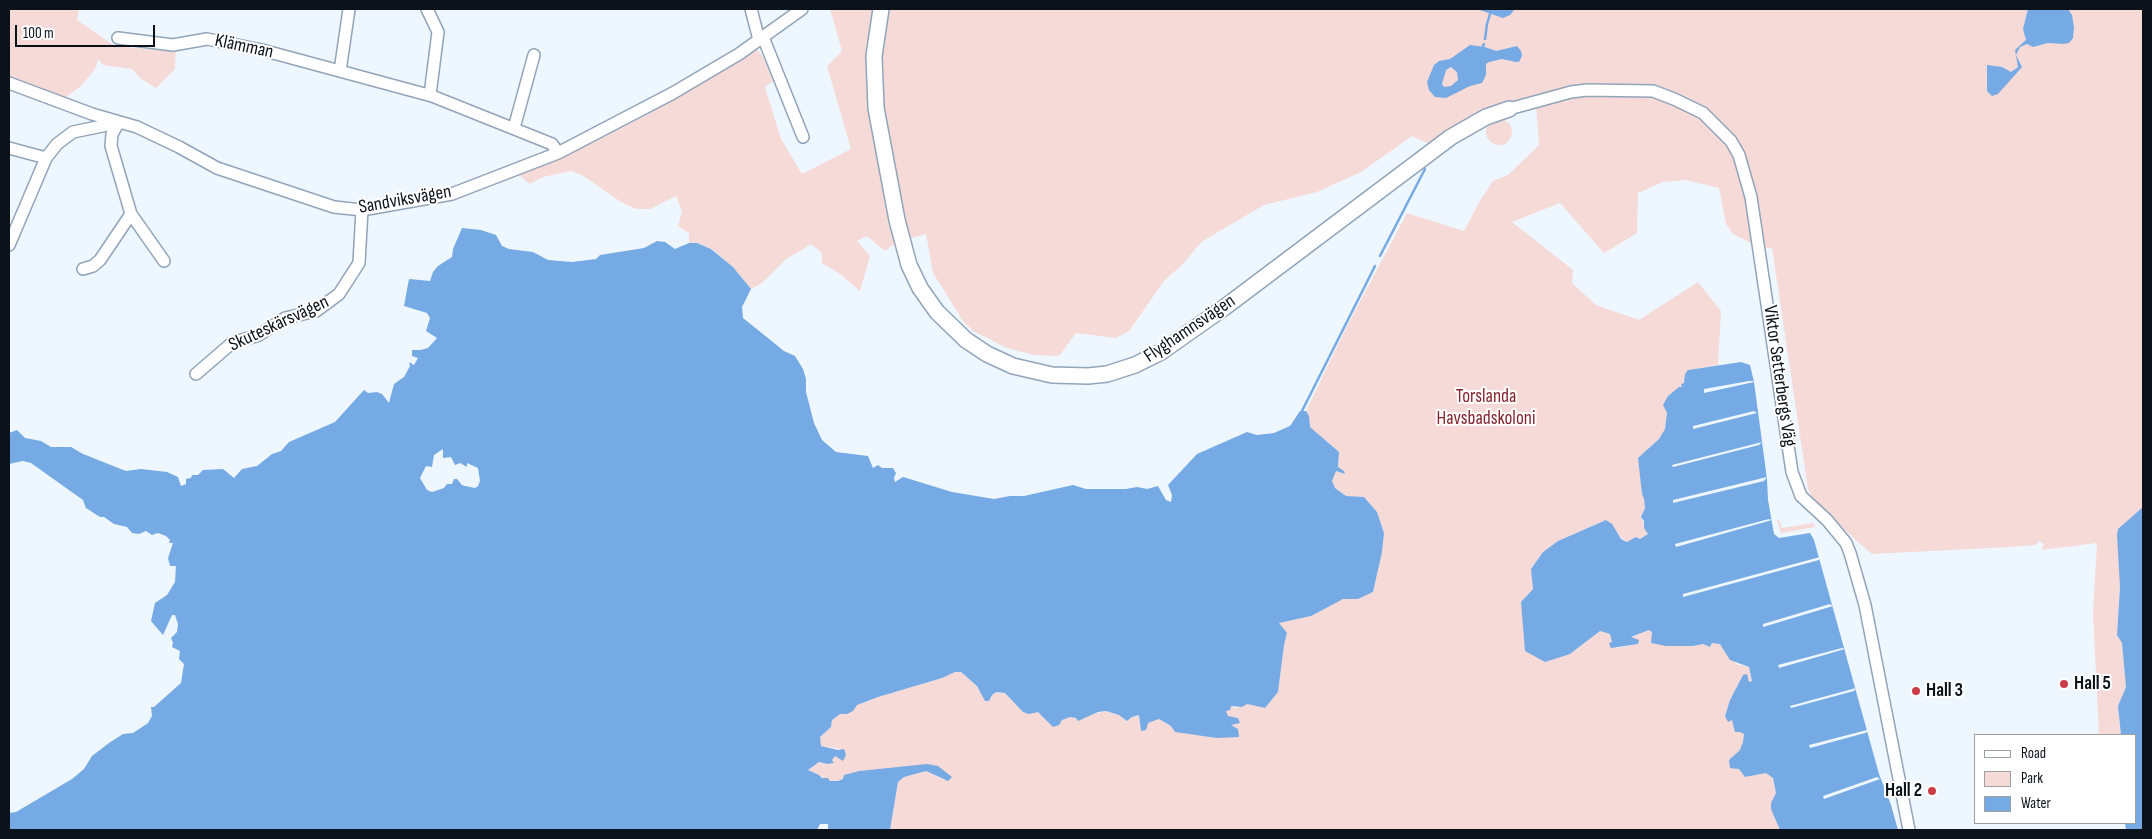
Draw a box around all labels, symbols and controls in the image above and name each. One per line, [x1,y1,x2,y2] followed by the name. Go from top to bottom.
[18,15,158,47] scale bar
[23,24,54,43] text: 100 m
[213,30,275,64] street label: Klämman
[357,181,453,219] street label: Sandviksvägen
[1140,290,1240,368] street label: Flyghamnsvägen
[225,291,333,357] street label: Skuteskärsvägen
[1758,304,1800,448] street label: Viktor Setterbergs Väg
[1437,386,1535,430] park label: Torslanda Havsbadskoloni
[2074,673,2111,695] place label: Hall 5
[2058,678,2070,690] marker: Hall 5
[1926,680,1963,702] place label: Hall 3
[1910,685,1922,697] marker: Hall 3
[1974,734,2137,824] legend
[2021,744,2046,763] text: Road
[2021,769,2043,788] text: Park
[1885,780,1922,802] place label: Hall 2
[1926,785,1938,797] marker: Hall 2
[2021,794,2051,813] text: Water

